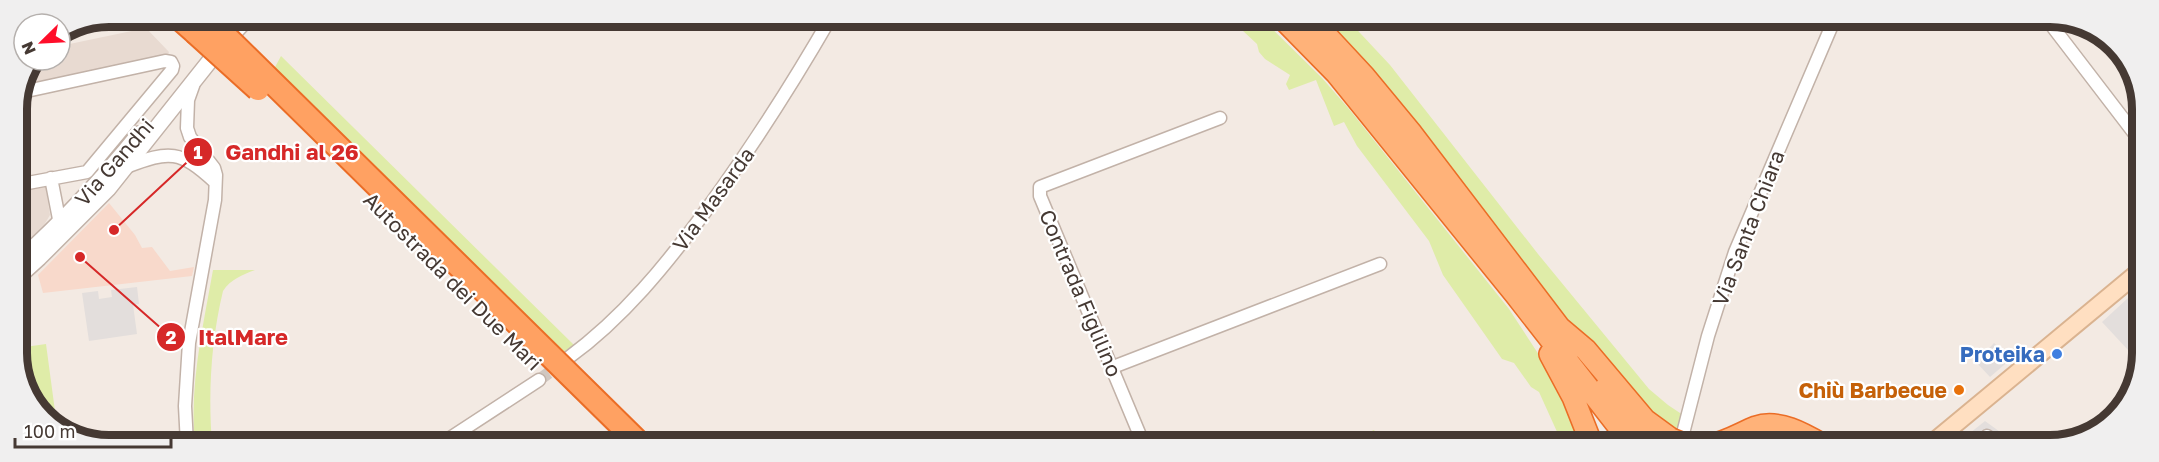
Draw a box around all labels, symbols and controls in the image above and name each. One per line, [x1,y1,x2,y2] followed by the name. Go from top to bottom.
[12,12,72,72] north arrow
[17,38,40,58] text: N
[69,113,159,211] street label: Via Gandhi
[183,132,371,172] callout: Gandhi al 26
[225,138,359,165] text: Gandhi al 26
[193,141,203,163] text: 1
[666,142,760,256] street label: Via Masarda
[1706,146,1790,310] street label: Via Santa Chiara
[358,186,548,376] street label: Autostrada dei Due Mari
[1034,205,1128,381] street label: Contrada Figlilino
[156,317,300,357] callout: ItalMare
[198,323,288,350] text: ItalMare
[166,326,177,348] text: 2
[1960,341,2045,367] place label: Proteika
[2050,347,2064,361] marker: Proteika
[1798,377,1947,403] place label: Chiù Barbecue
[1952,383,1966,397] marker: Chiù Barbecue
[15,411,171,449] scale bar
[24,420,75,442] text: 100 m

